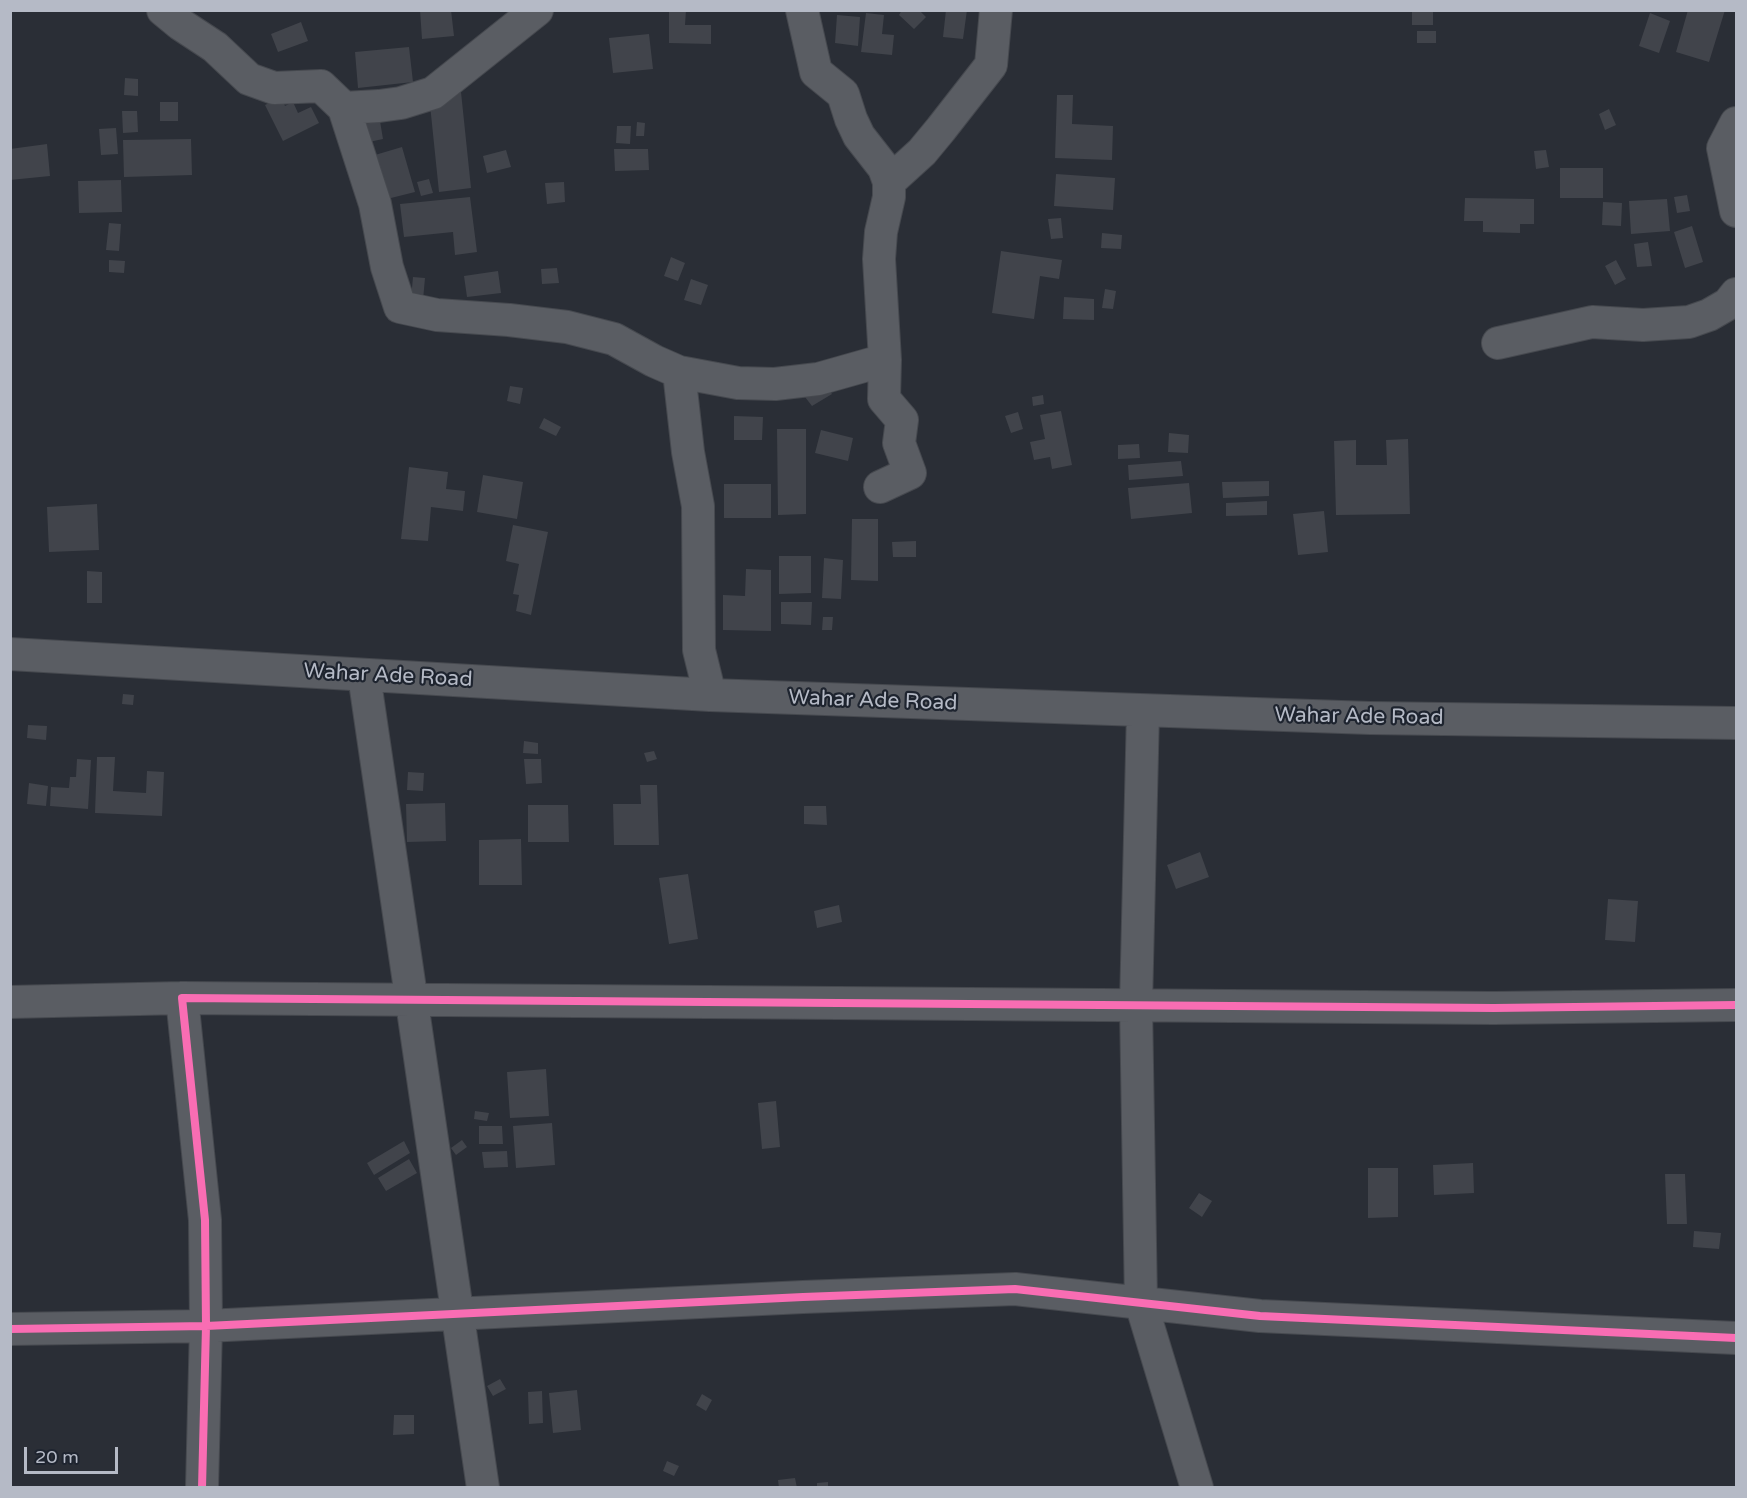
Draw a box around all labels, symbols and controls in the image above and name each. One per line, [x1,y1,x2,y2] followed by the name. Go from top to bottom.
[303,659,473,693] street label: Wahar Ade Road
[788,685,958,717] street label: Wahar Ade Road
[1274,703,1444,731] street label: Wahar Ade Road
[27,1435,122,1473] scale bar
[35,1446,79,1468] text: 20 m

